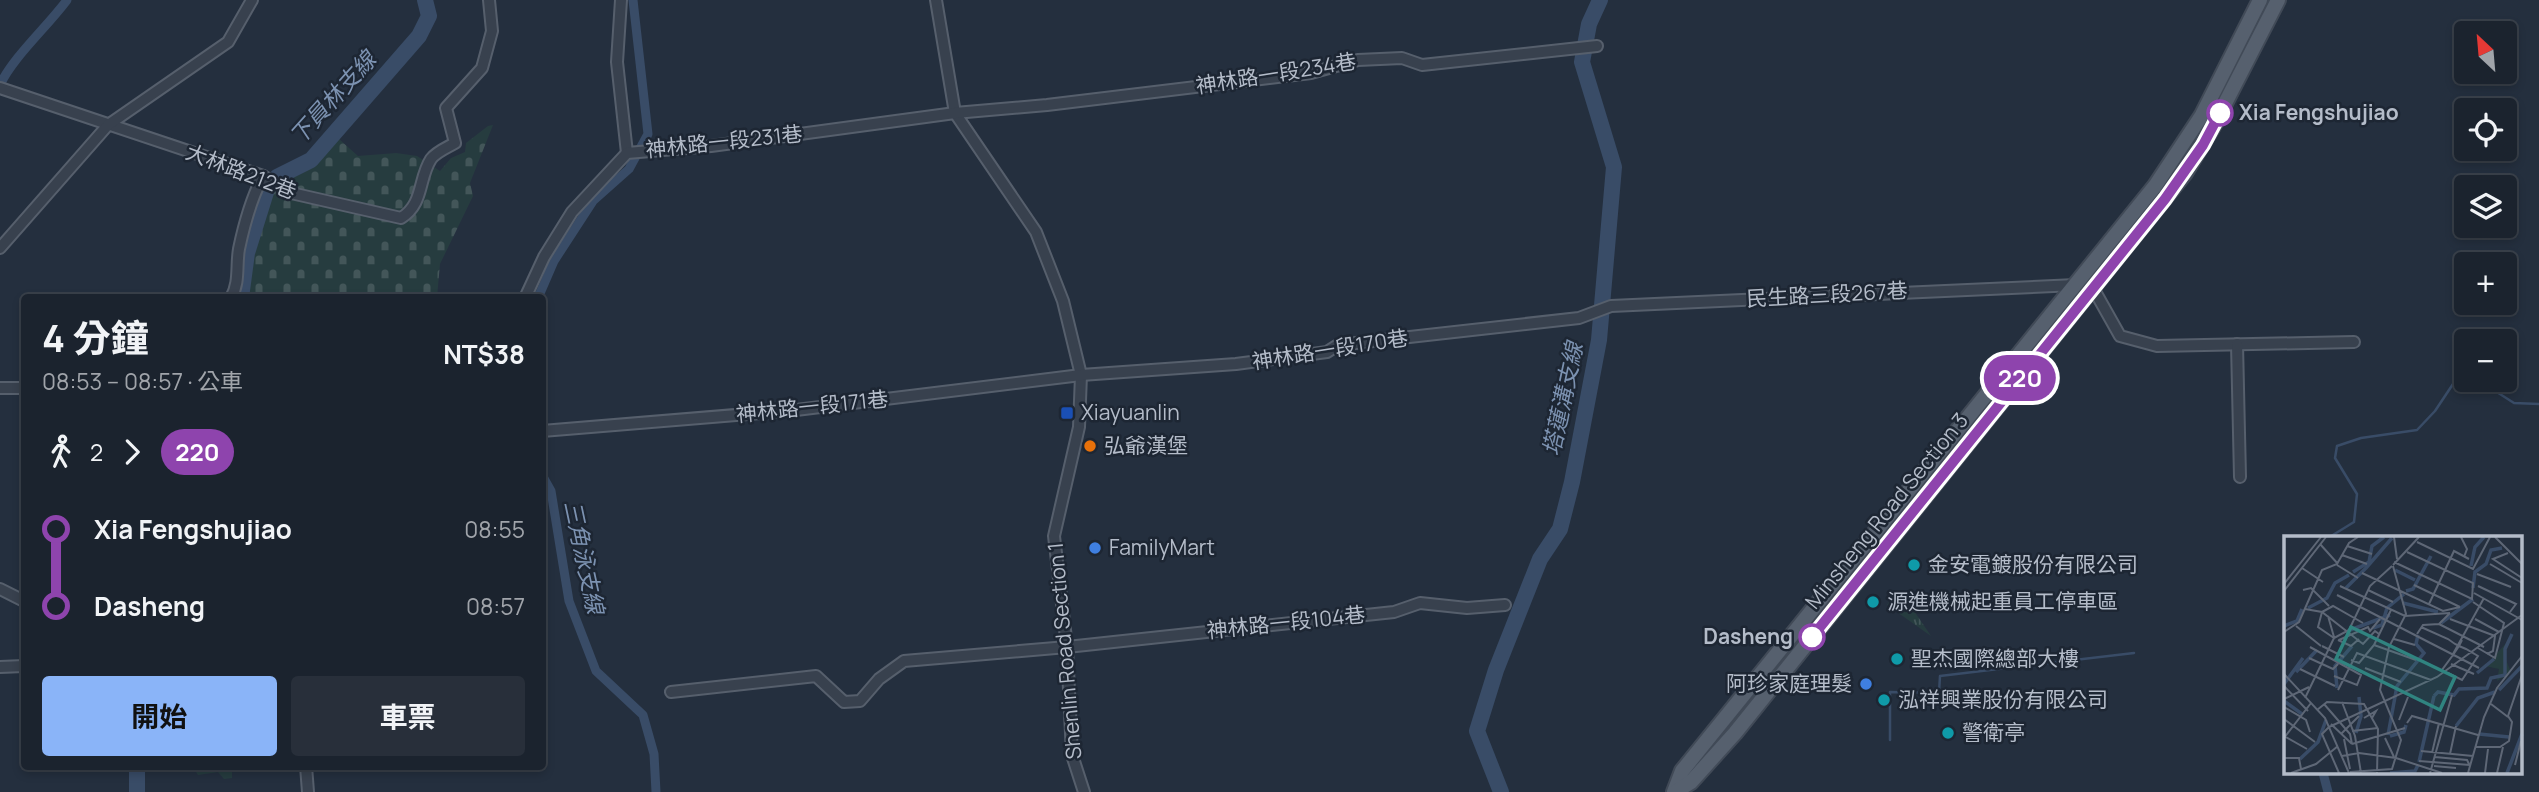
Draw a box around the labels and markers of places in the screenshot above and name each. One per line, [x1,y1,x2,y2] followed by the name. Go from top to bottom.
[2239,98,2399,126] place label: Xia Fengshujiao
[2207,100,2233,126] marker: Xia Fengshujiao
[1081,398,1180,426] place label: Xiayuanlin
[1059,405,1075,421] marker: Xiayuanlin
[1104,431,1188,459] place label: 弘爺漢堡
[1082,438,1098,454] marker: 弘爺漢堡
[1109,533,1215,561] place label: FamilyMart
[1087,540,1103,556] marker: FamilyMart
[1928,550,2138,578] place label: 金安電鍍股份有限公司
[1906,557,1922,573] marker: 金安電鍍股份有限公司
[1887,587,2118,615] place label: 源進機械起重員工停車區
[1865,594,1881,610] marker: 源進機械起重員工停車區
[1703,622,1793,650] place label: Dasheng
[1799,624,1825,650] marker: Dasheng
[1911,644,2079,672] place label: 聖杰國際總部大樓
[1889,651,1905,667] marker: 聖杰國際總部大樓
[1726,669,1852,697] place label: 阿珍家庭理髮
[1858,676,1874,692] marker: 阿珍家庭理髮
[1898,685,2108,713] place label: 泓祥興業股份有限公司
[1876,692,1892,708] marker: 泓祥興業股份有限公司
[1962,718,2025,746] place label: 警衛亭
[1940,725,1956,741] marker: 警衛亭

